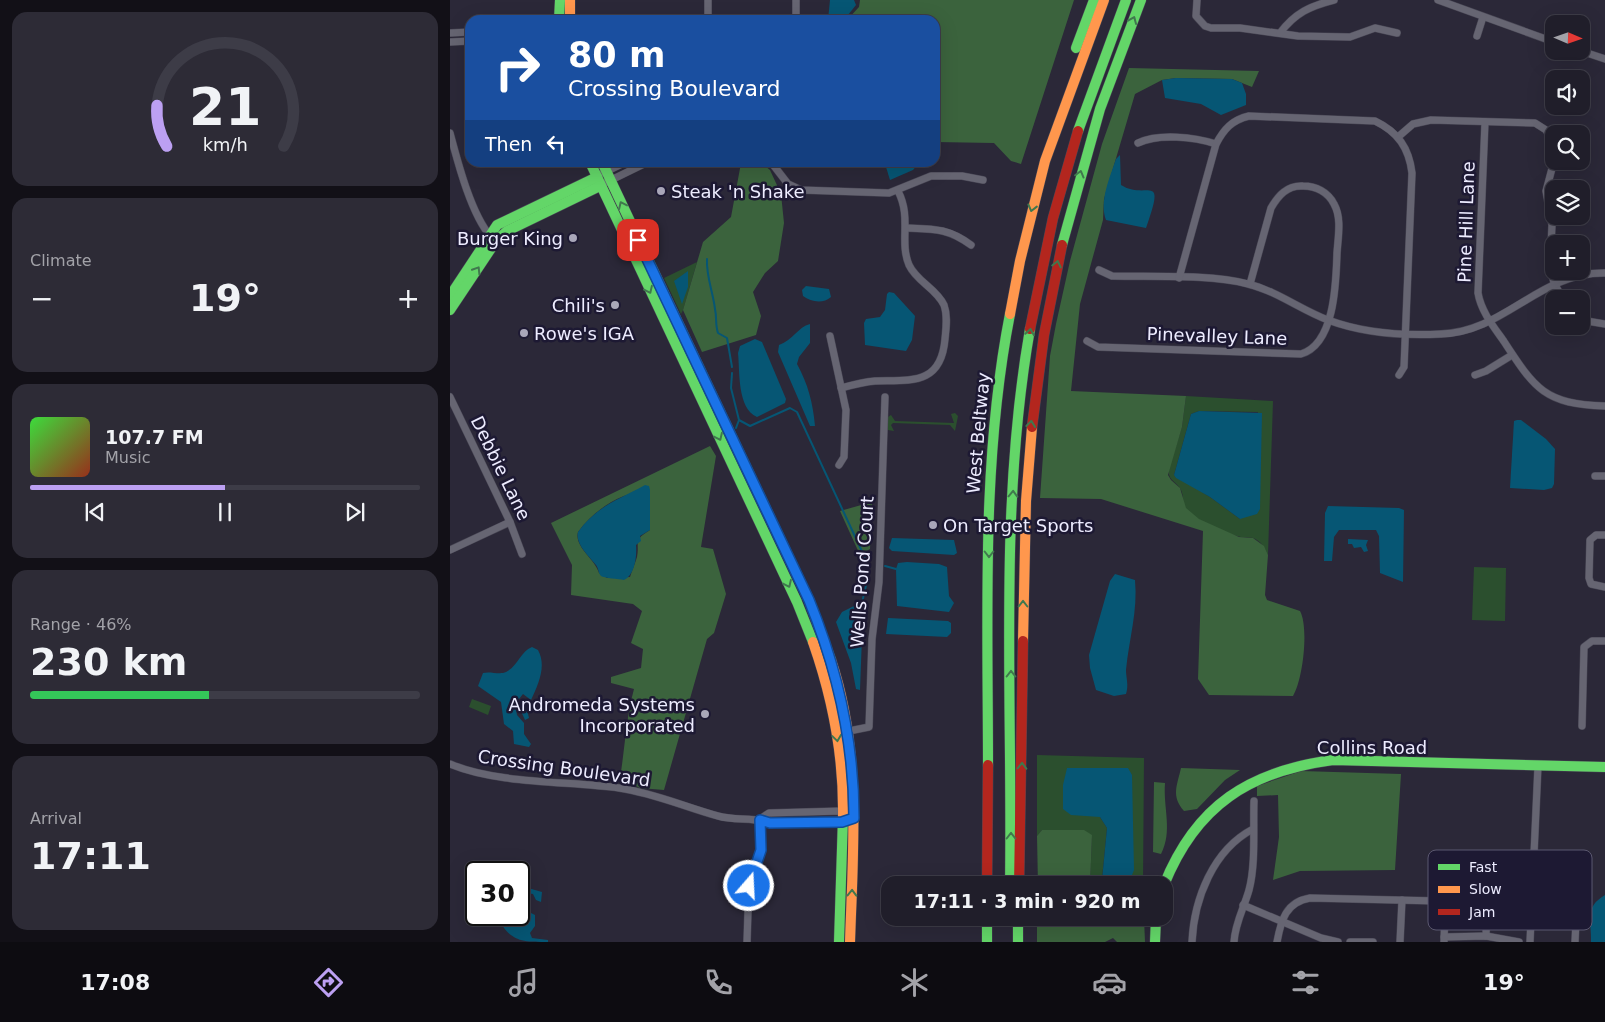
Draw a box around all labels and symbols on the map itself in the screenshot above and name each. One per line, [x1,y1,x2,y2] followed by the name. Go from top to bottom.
[1545,15,1590,60] north arrow
[1126,16,1137,25] one-way arrow
[1453,161,1479,283] street label: Pine Hill Lane
[1074,169,1085,178] one-way arrow
[671,181,805,202] place label: Steak 'n Shake
[655,185,667,197] marker: Steak 'n Shake
[617,201,628,210] one-way arrow
[1028,203,1038,211] one-way arrow
[617,219,659,261] pin
[457,228,563,249] place label: Burger King
[567,232,579,244] marker: Burger King
[1051,259,1062,268] one-way arrow
[471,267,481,276] one-way arrow
[643,285,654,294] one-way arrow
[552,295,605,316] place label: Chili's
[609,299,621,311] marker: Chili's
[534,323,635,344] place label: Rowe's IGA
[1146,323,1288,349] street label: Pinevalley Lane
[518,327,530,339] marker: Rowe's IGA
[1024,328,1034,337] one-way arrow
[962,371,994,495] street label: West Beltway
[467,413,535,523] street label: Debbie Lane
[1025,420,1036,428] one-way arrow
[713,431,723,440] one-way arrow
[1007,490,1018,498] one-way arrow
[846,495,878,649] street label: Wells Pond Court
[943,515,1093,536] place label: On Target Sports
[927,519,939,531] marker: On Target Sports
[983,550,994,558] one-way arrow
[782,579,792,588] one-way arrow
[1018,600,1028,608] one-way arrow
[1006,670,1016,678] one-way arrow
[509,694,695,736] place label: Andromeda Systems Incorporated
[699,708,711,720] marker: Andromeda Systems Incorporated
[832,733,842,742] one-way arrow
[1317,737,1427,758] street label: Collins Road
[476,745,652,791] street label: Crossing Boulevard
[1016,762,1027,770] one-way arrow
[1006,832,1016,840] one-way arrow
[1428,850,1592,930] legend
[722,859,774,911] position arrow
[1469,859,1498,875] text: Fast
[465,861,530,926] speed limit sign: 30
[1469,881,1502,897] text: Slow
[846,889,857,897] one-way arrow
[1468,904,1495,920] text: Jam

